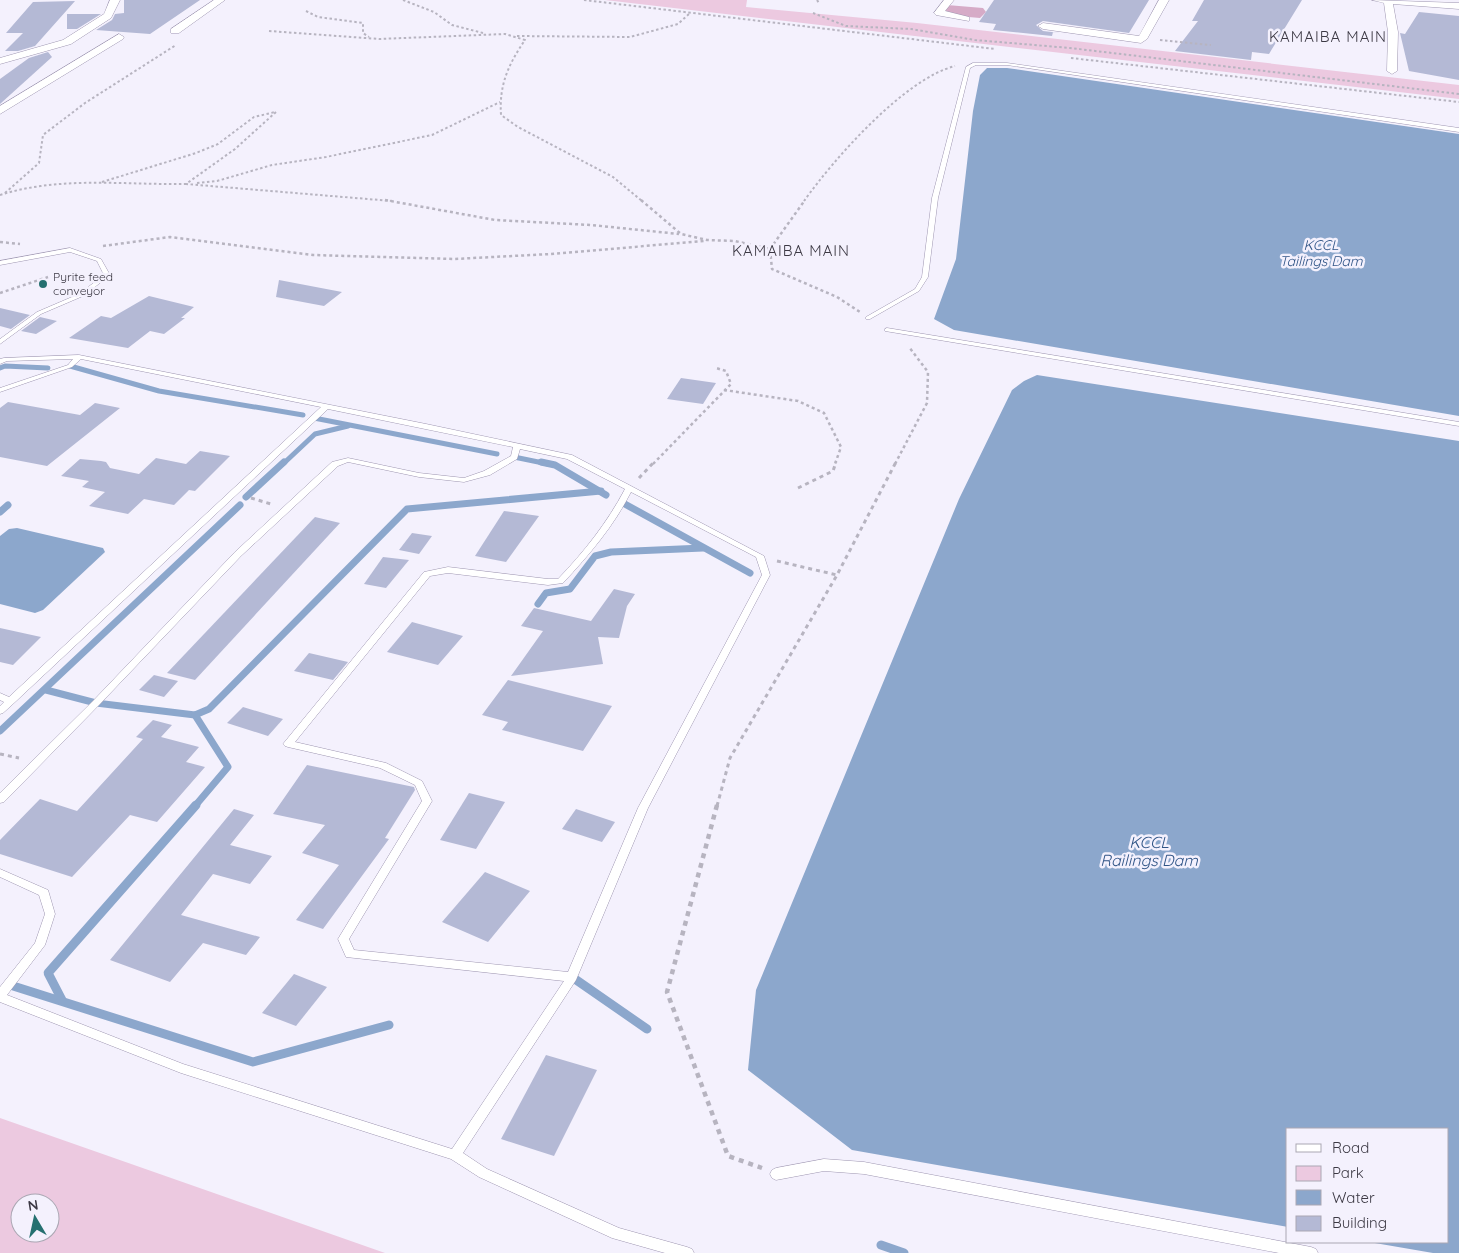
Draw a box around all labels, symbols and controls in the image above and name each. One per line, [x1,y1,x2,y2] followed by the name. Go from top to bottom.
[1269,27,1387,46] district label: KAMAIBA MAIN
[1279,236,1363,270] water label: KCCL Tailings Dam
[732,241,850,260] district label: KAMAIBA MAIN
[53,269,113,298] place label: Pyrite feed conveyor
[37,278,49,290] marker: Pyrite feed conveyor
[1100,832,1198,870] water label: KCCL Railings Dam
[1286,1128,1449,1243] legend
[1332,1138,1369,1157] text: Road
[1332,1163,1364,1182] text: Park
[1332,1188,1375,1207] text: Water
[10,1193,60,1243] north arrow
[26,1195,39,1215] text: N
[1332,1213,1387,1232] text: Building

